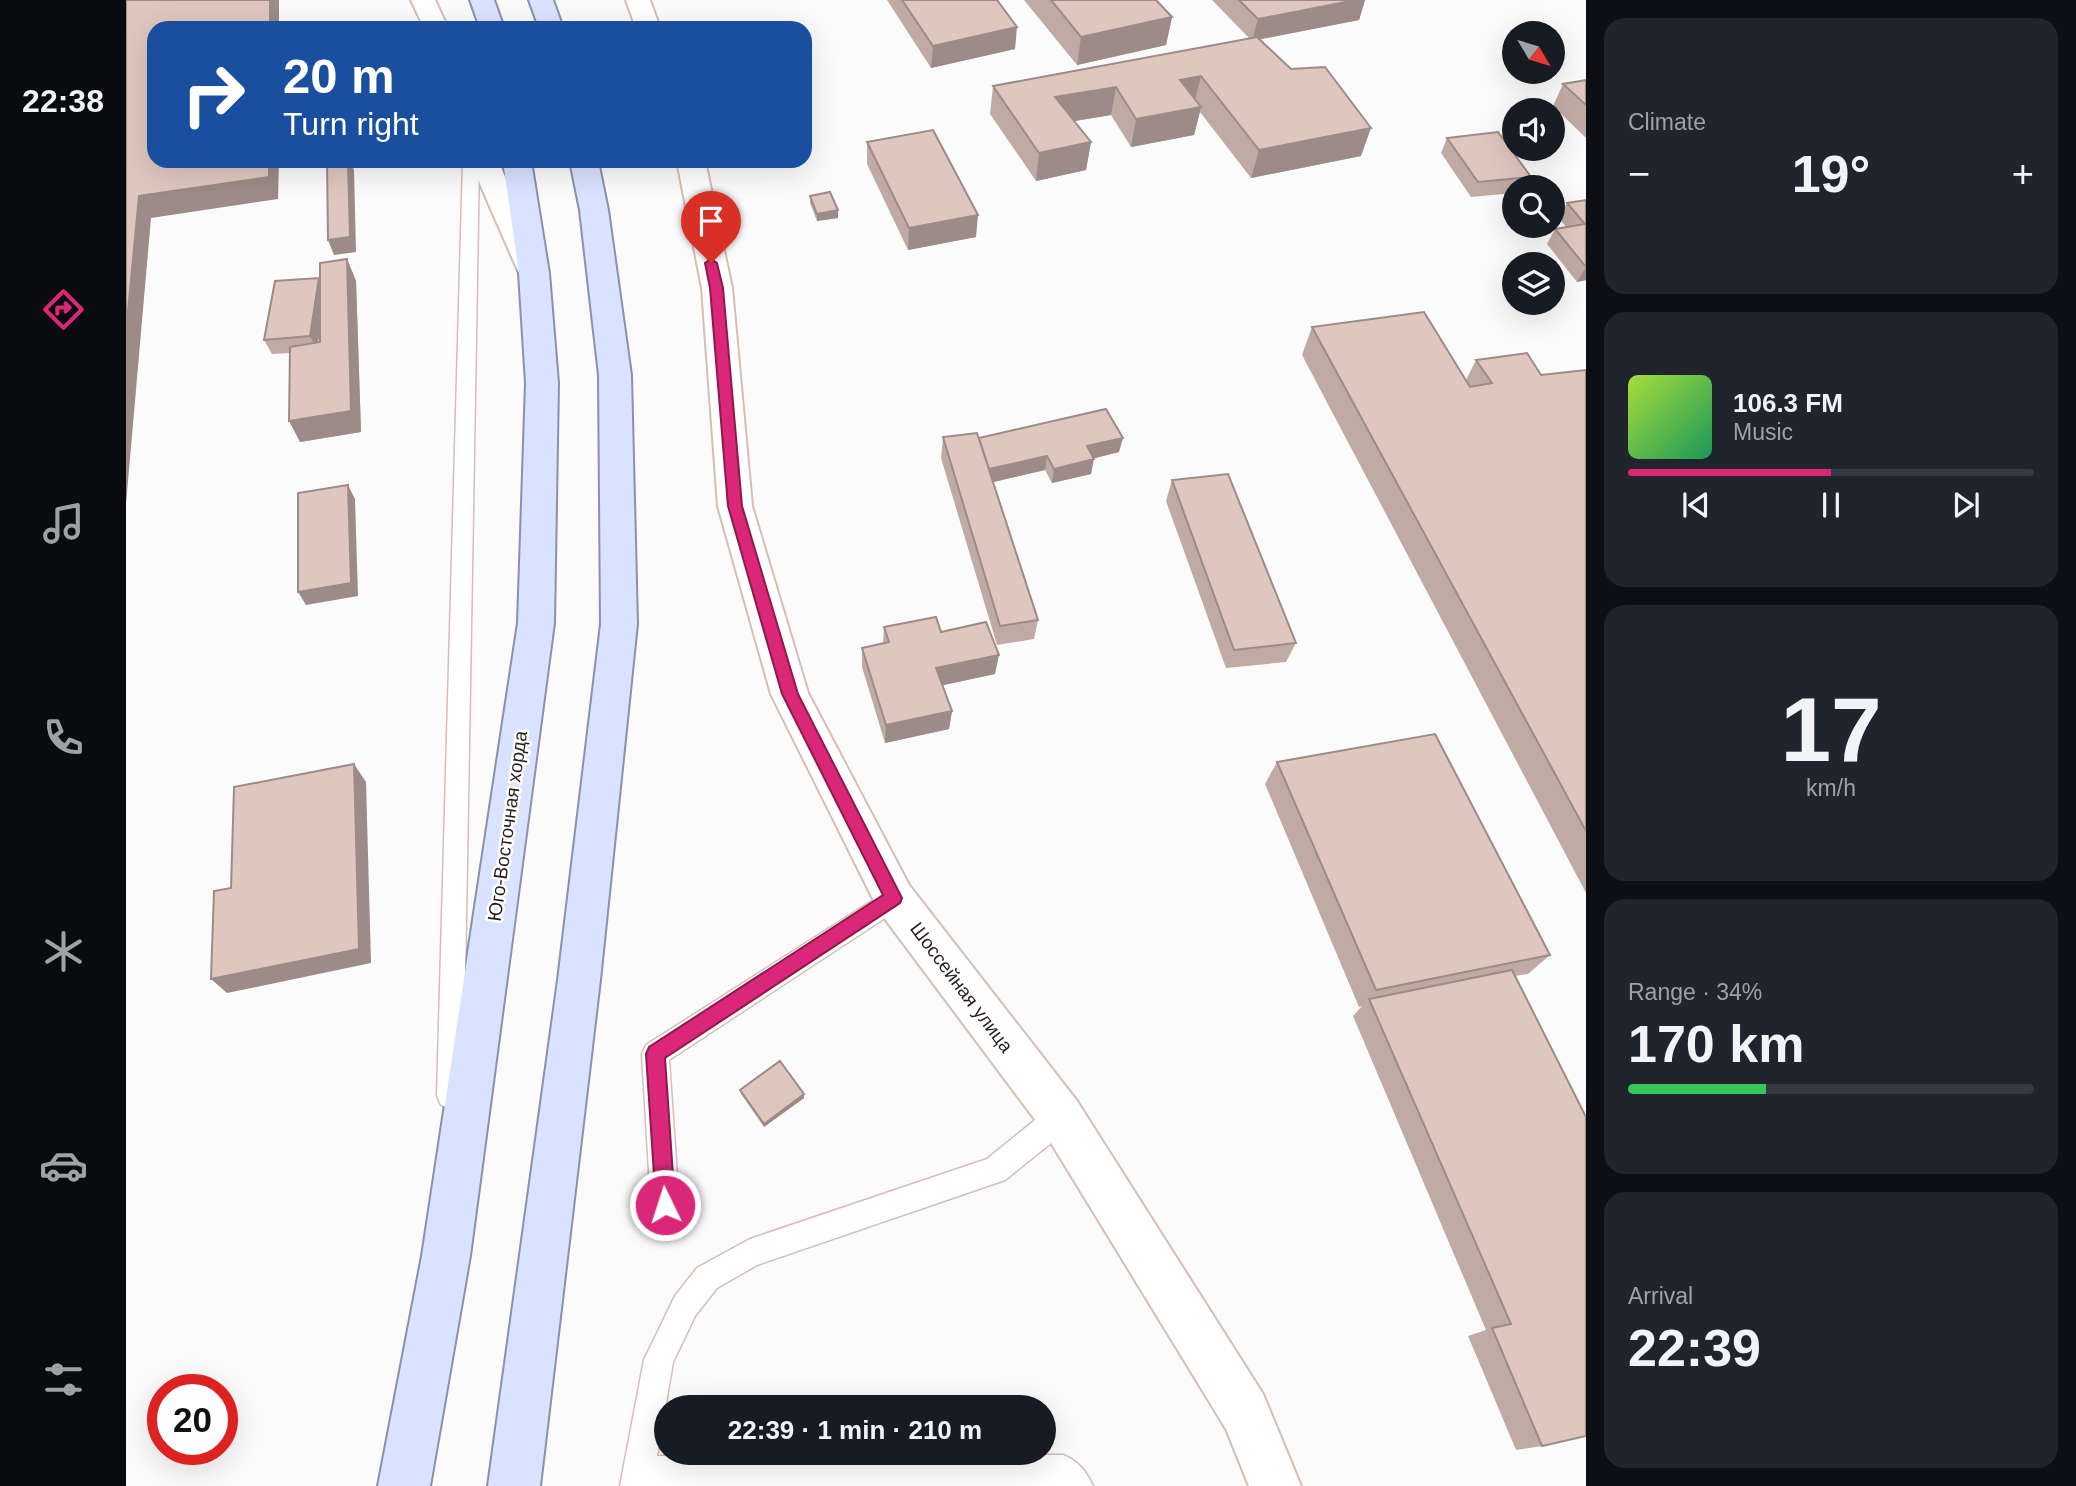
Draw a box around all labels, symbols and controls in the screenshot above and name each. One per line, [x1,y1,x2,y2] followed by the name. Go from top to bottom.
[1502,21,1564,84] north arrow
[1502,21,1565,315] map controls
[168,49,259,140] icon: right
[283,49,395,103] text: 20 m
[22,83,104,119] text: 22:38
[1502,98,1565,161] button: sound
[283,106,419,142] text: Turn right
[1628,109,1706,135] text: Climate
[1792,145,1870,203] text: 19°
[1628,153,1650,195] text: −
[2012,153,2034,195] text: +
[1502,175,1565,238] button: search
[681,191,741,263] pin
[692,202,730,240] icon: arrive
[1502,252,1565,315] button: layers
[39,285,88,334] icon: directions
[1733,388,1843,418] text: 106.3 FM
[1733,419,1793,445] text: Music
[1677,486,1715,524] icon: previous
[1812,486,1850,524] icon: pause
[1947,486,1985,524] icon: next
[39,499,88,548] icon: music
[1780,679,1882,780] text: 17
[39,713,88,762] icon: phone
[484,729,531,923] street label: Юго-Восточная хорда
[1806,775,1856,801] text: km/h
[906,918,1017,1057] street label: Шоссейная улица
[39,927,88,976] icon: climate
[1628,979,1762,1005] text: Range · 34%
[1628,1015,1804,1073] text: 170 km
[39,1141,88,1190] icon: car
[628,1168,702,1242] position arrow
[1628,1283,1693,1309] text: Arrival
[1628,1319,1761,1377] text: 22:39
[39,1355,88,1404] icon: filters
[147,1374,238,1465] speed limit sign: 20
[728,1415,982,1445] text: 22:39 · 1 min · 210 m

